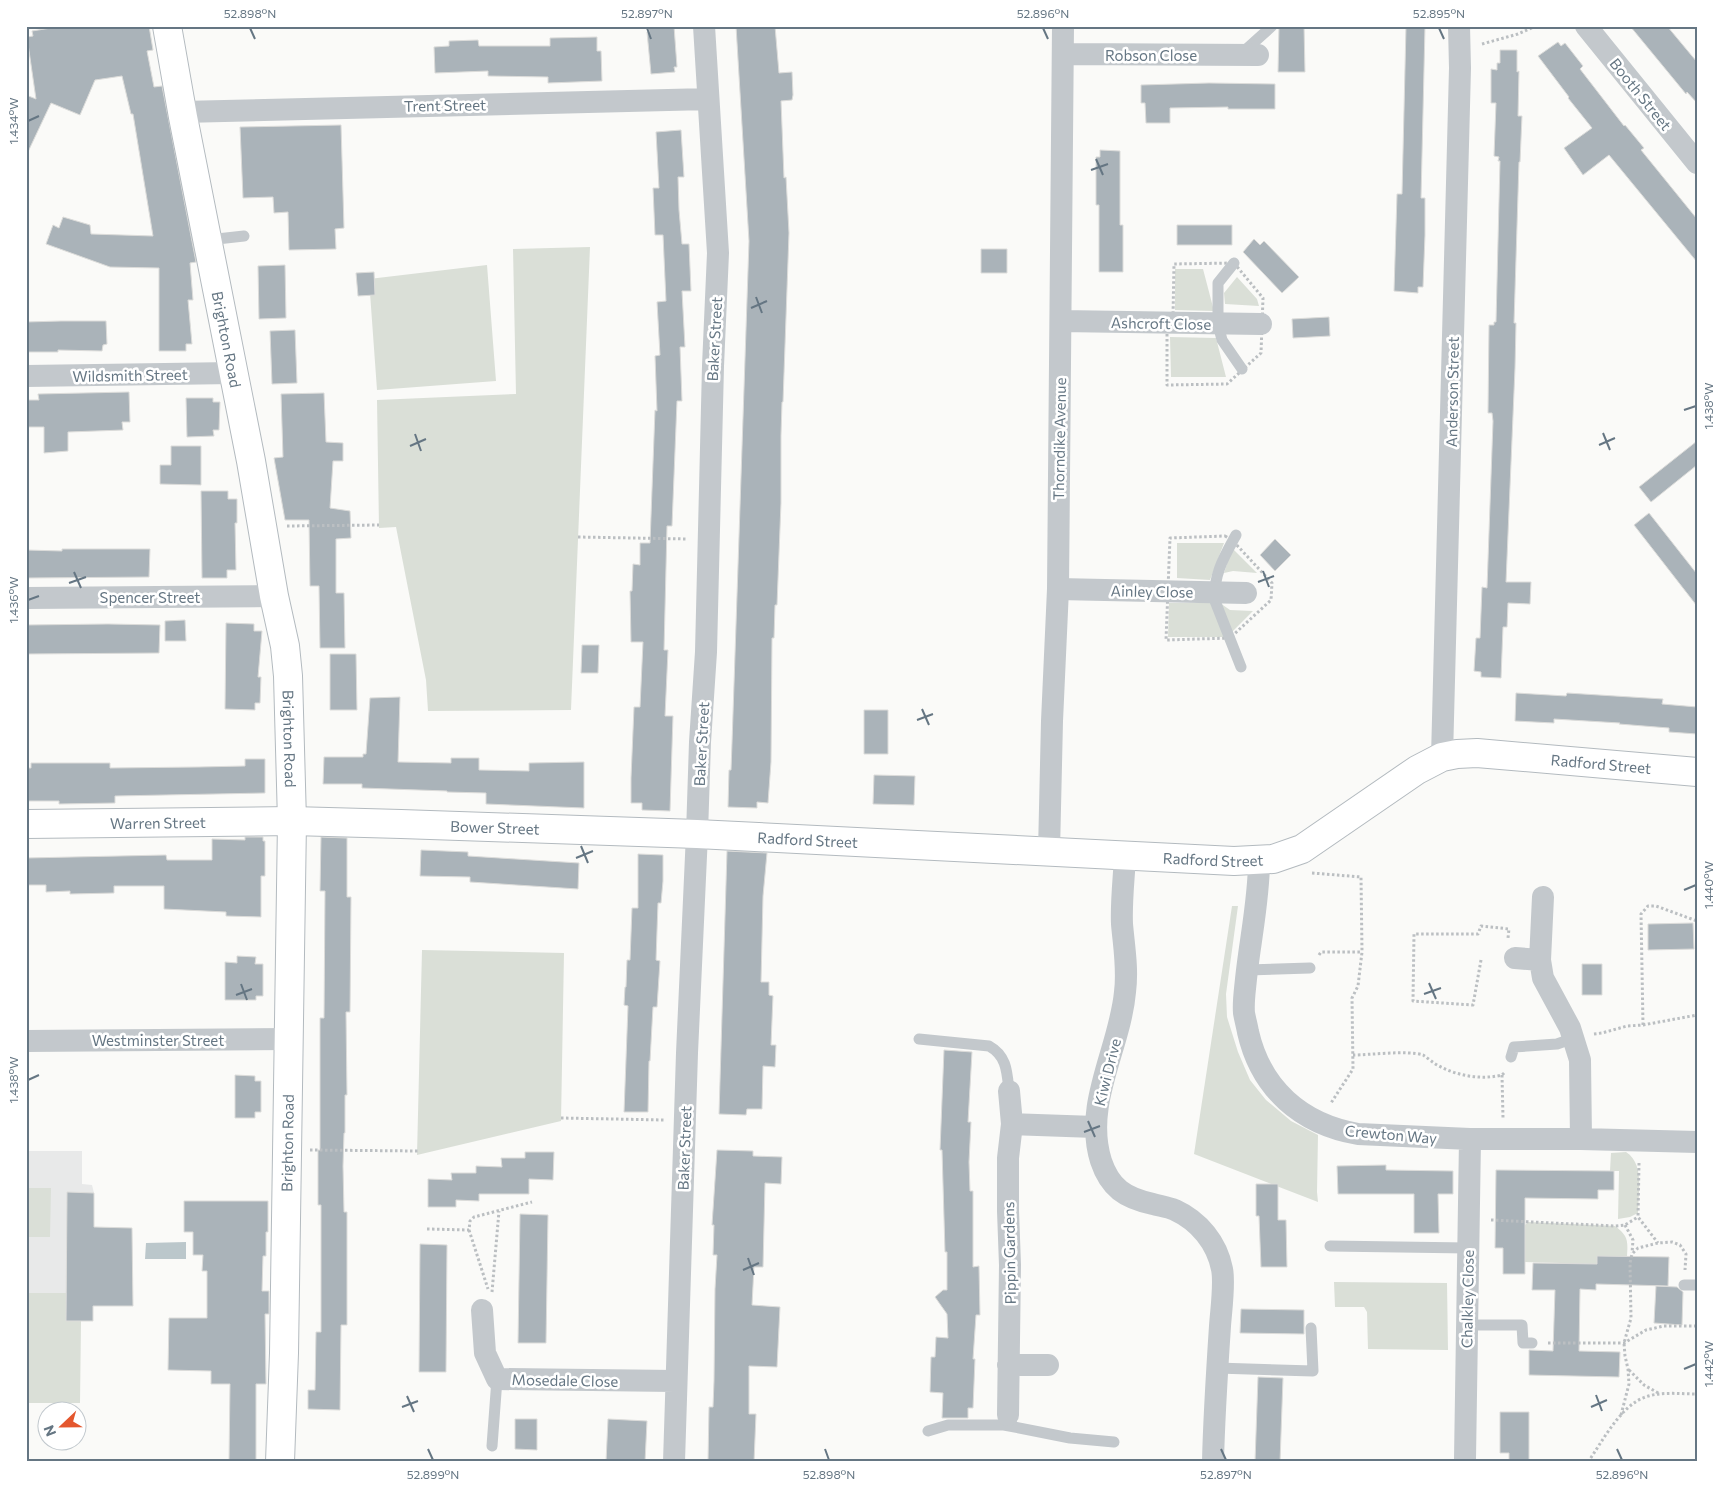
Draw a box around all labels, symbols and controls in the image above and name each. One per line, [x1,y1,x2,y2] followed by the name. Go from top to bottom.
[224,6,276,20] text: 52.898°N
[621,6,673,20] text: 52.897°N
[1017,6,1069,20] text: 52.896°N
[1413,6,1465,20] text: 52.895°N
[1105,46,1197,64] street label: Robson Close
[1606,54,1676,134] street label: Booth Street
[404,95,486,115] street label: Trent Street
[6,98,20,144] text: 1.434°W
[209,290,245,389] street label: Brighton Road
[703,296,725,382] street label: Baker Street
[1111,313,1211,333] street label: Ashcroft Close
[1442,336,1462,448] street label: Anderson Street
[72,365,188,385] street label: Wildsmith Street
[1049,377,1069,501] street label: Thorndike Avenue
[1701,383,1715,429] text: 1.438°W
[6,577,20,623] text: 1.436°W
[1111,581,1194,601] street label: Ainley Close
[100,588,200,606] street label: Spencer Street
[279,689,300,788] street label: Brighton Road
[690,701,712,787] street label: Baker Street
[1550,750,1652,777] street label: Radford Street
[110,813,206,832] street label: Warren Street
[450,817,540,838] street label: Bower Street
[757,828,858,851] street label: Radford Street
[1162,848,1264,870] street label: Radford Street
[1701,861,1715,909] text: 1.440°W
[92,1031,224,1049] street label: Westminster Street
[1090,1036,1124,1108] street label: Kiwi Drive
[6,1057,20,1103] text: 1.438°W
[277,1094,297,1192] street label: Brighton Road
[674,1105,694,1191] street label: Baker Street
[1344,1121,1438,1147] street label: Crewton Way
[999,1201,1019,1305] street label: Pippin Gardens
[1457,1250,1477,1348] street label: Chalkley Close
[1701,1341,1715,1387] text: 1.442°W
[512,1370,619,1390] street label: Mosedale Close
[38,1400,88,1450] north arrow
[40,1423,59,1439] text: N
[407,1467,459,1481] text: 52.899°N
[803,1467,855,1481] text: 52.898°N
[1200,1467,1252,1481] text: 52.897°N
[1596,1467,1648,1481] text: 52.896°N

